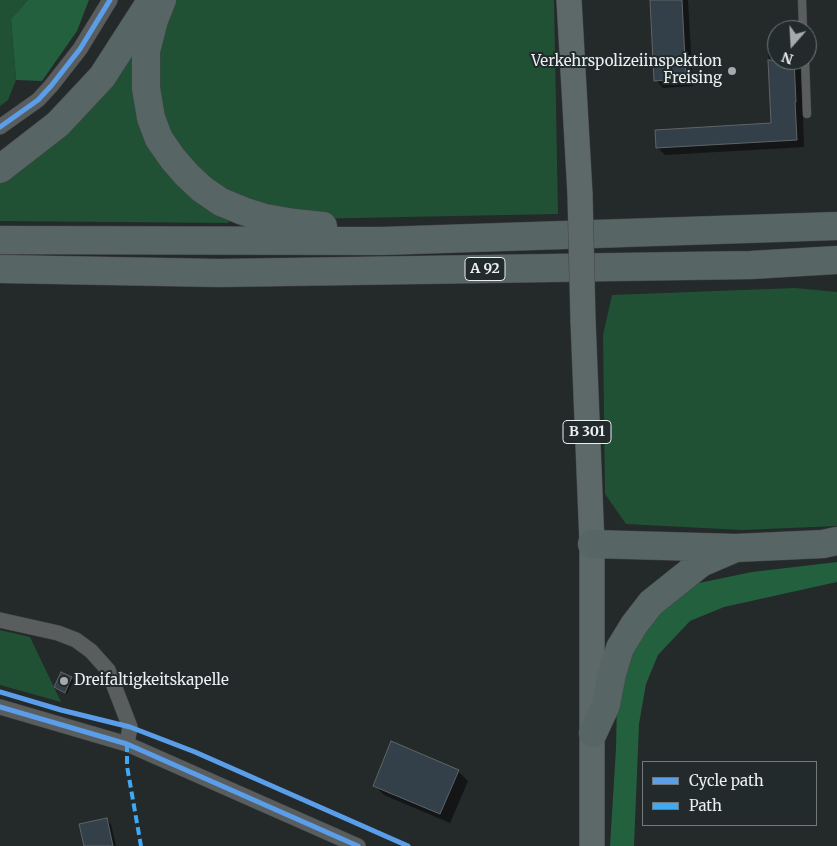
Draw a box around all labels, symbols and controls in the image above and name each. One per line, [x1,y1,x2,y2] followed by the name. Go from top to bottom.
[767,20,817,70] north arrow
[779,48,796,69] text: N
[531,53,722,88] place label: Verkehrspolizeiinspektion Freising
[726,65,738,77] marker: Verkehrspolizeiinspektion Freising
[465,258,505,280] road number: A 92
[563,421,611,444] road number: B 301
[74,672,229,690] place label: Dreifaltigkeitskapelle
[58,675,70,687] marker: Dreifaltigkeitskapelle
[642,761,817,826] legend
[689,771,764,790] text: Cycle path
[689,796,722,815] text: Path

